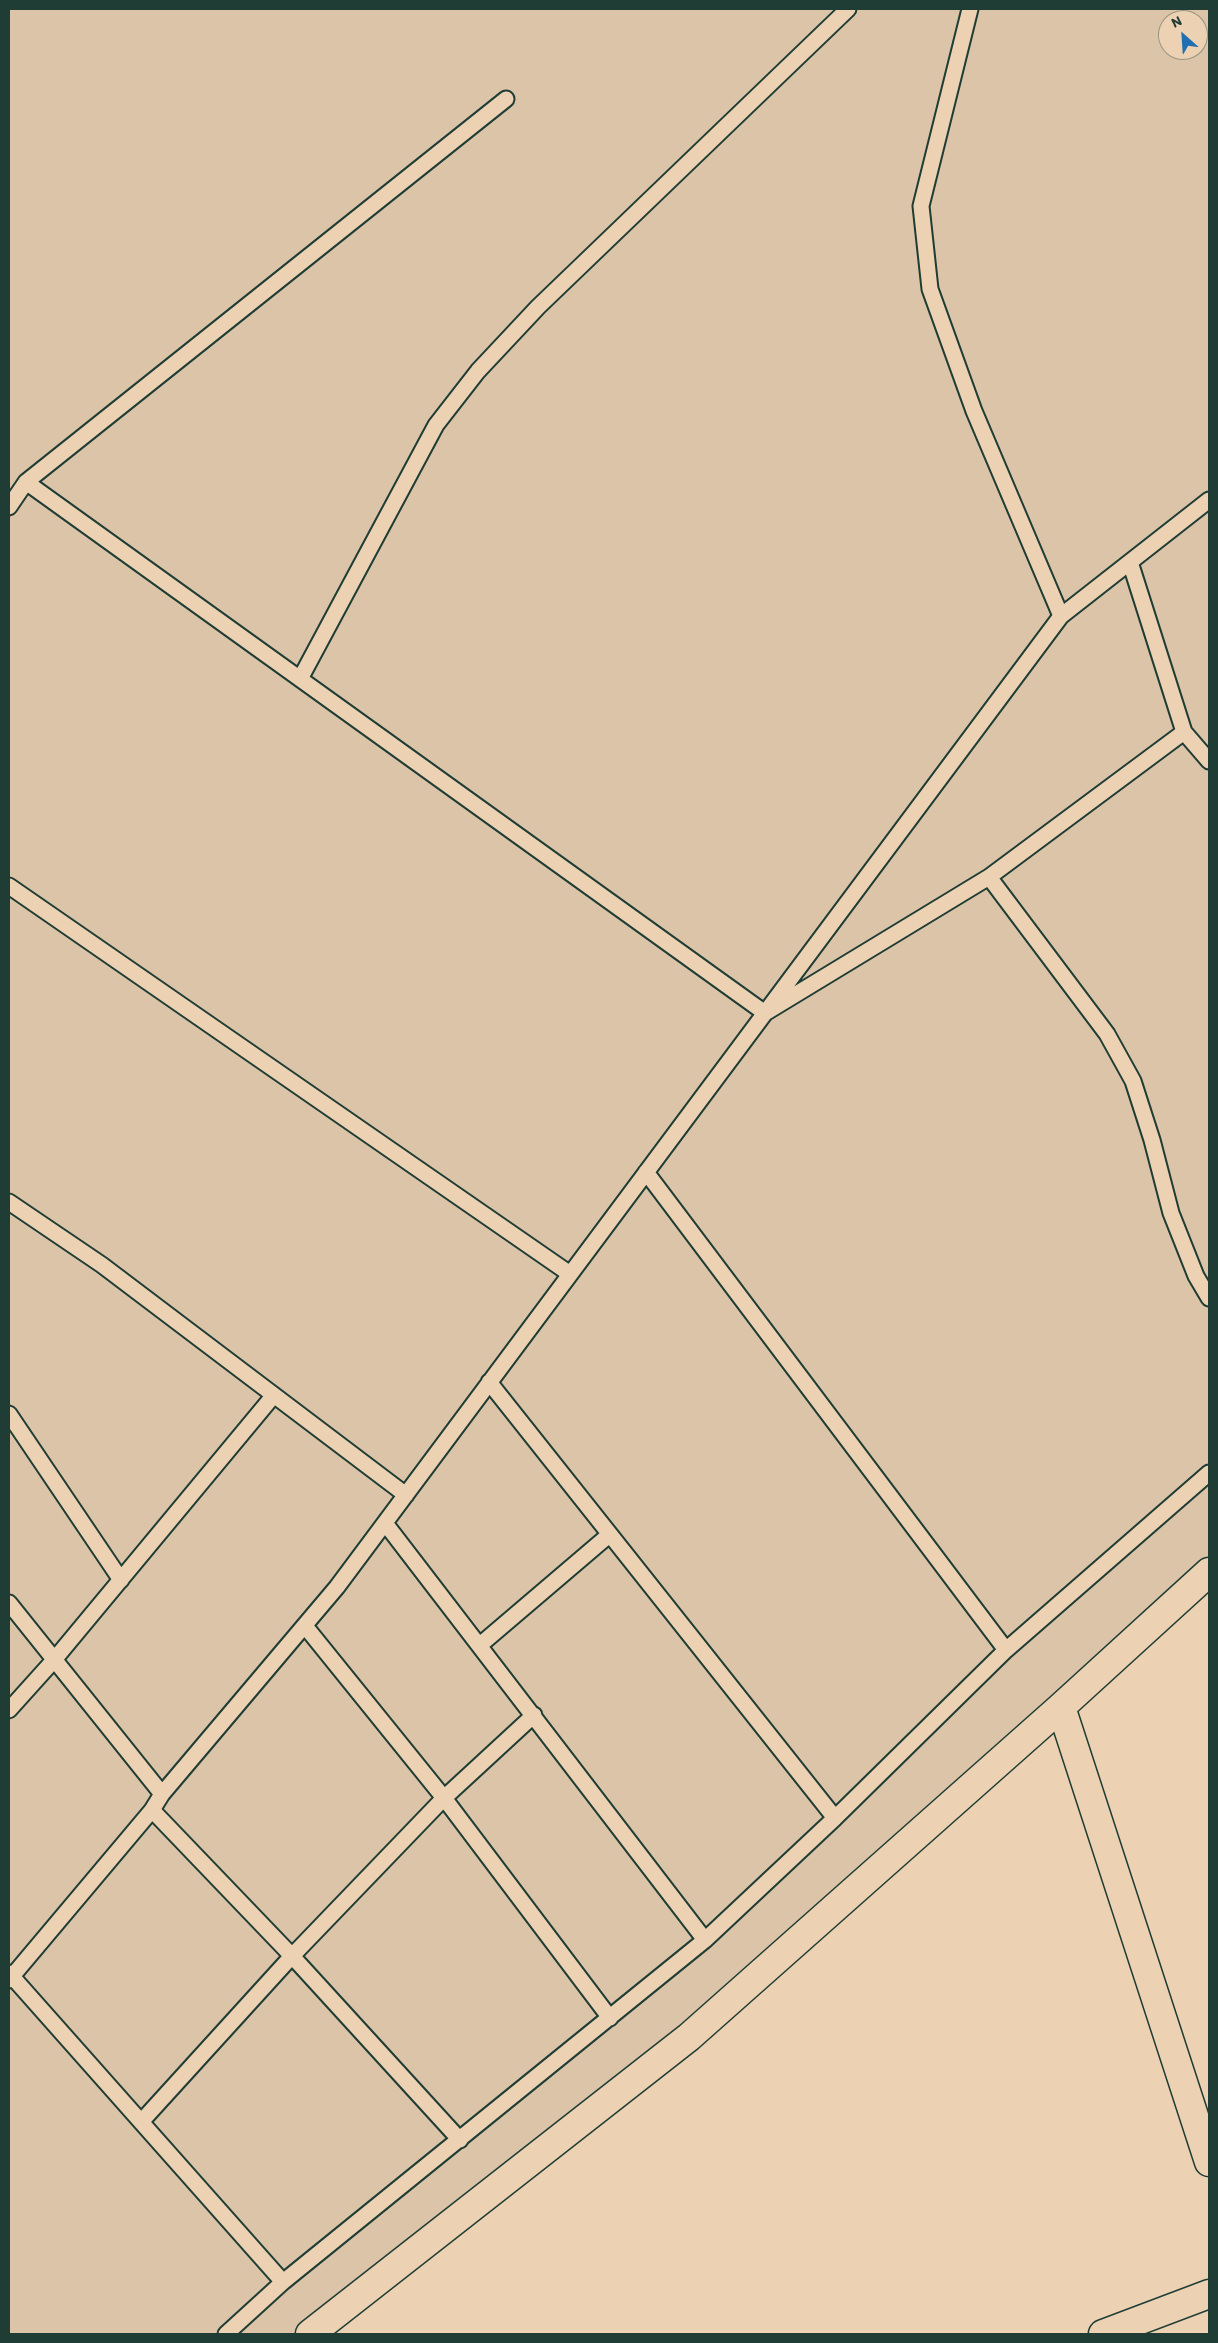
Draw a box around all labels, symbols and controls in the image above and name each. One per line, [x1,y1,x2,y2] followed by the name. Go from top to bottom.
[1158,10,1208,60] north arrow
[1169,12,1185,32] text: N

